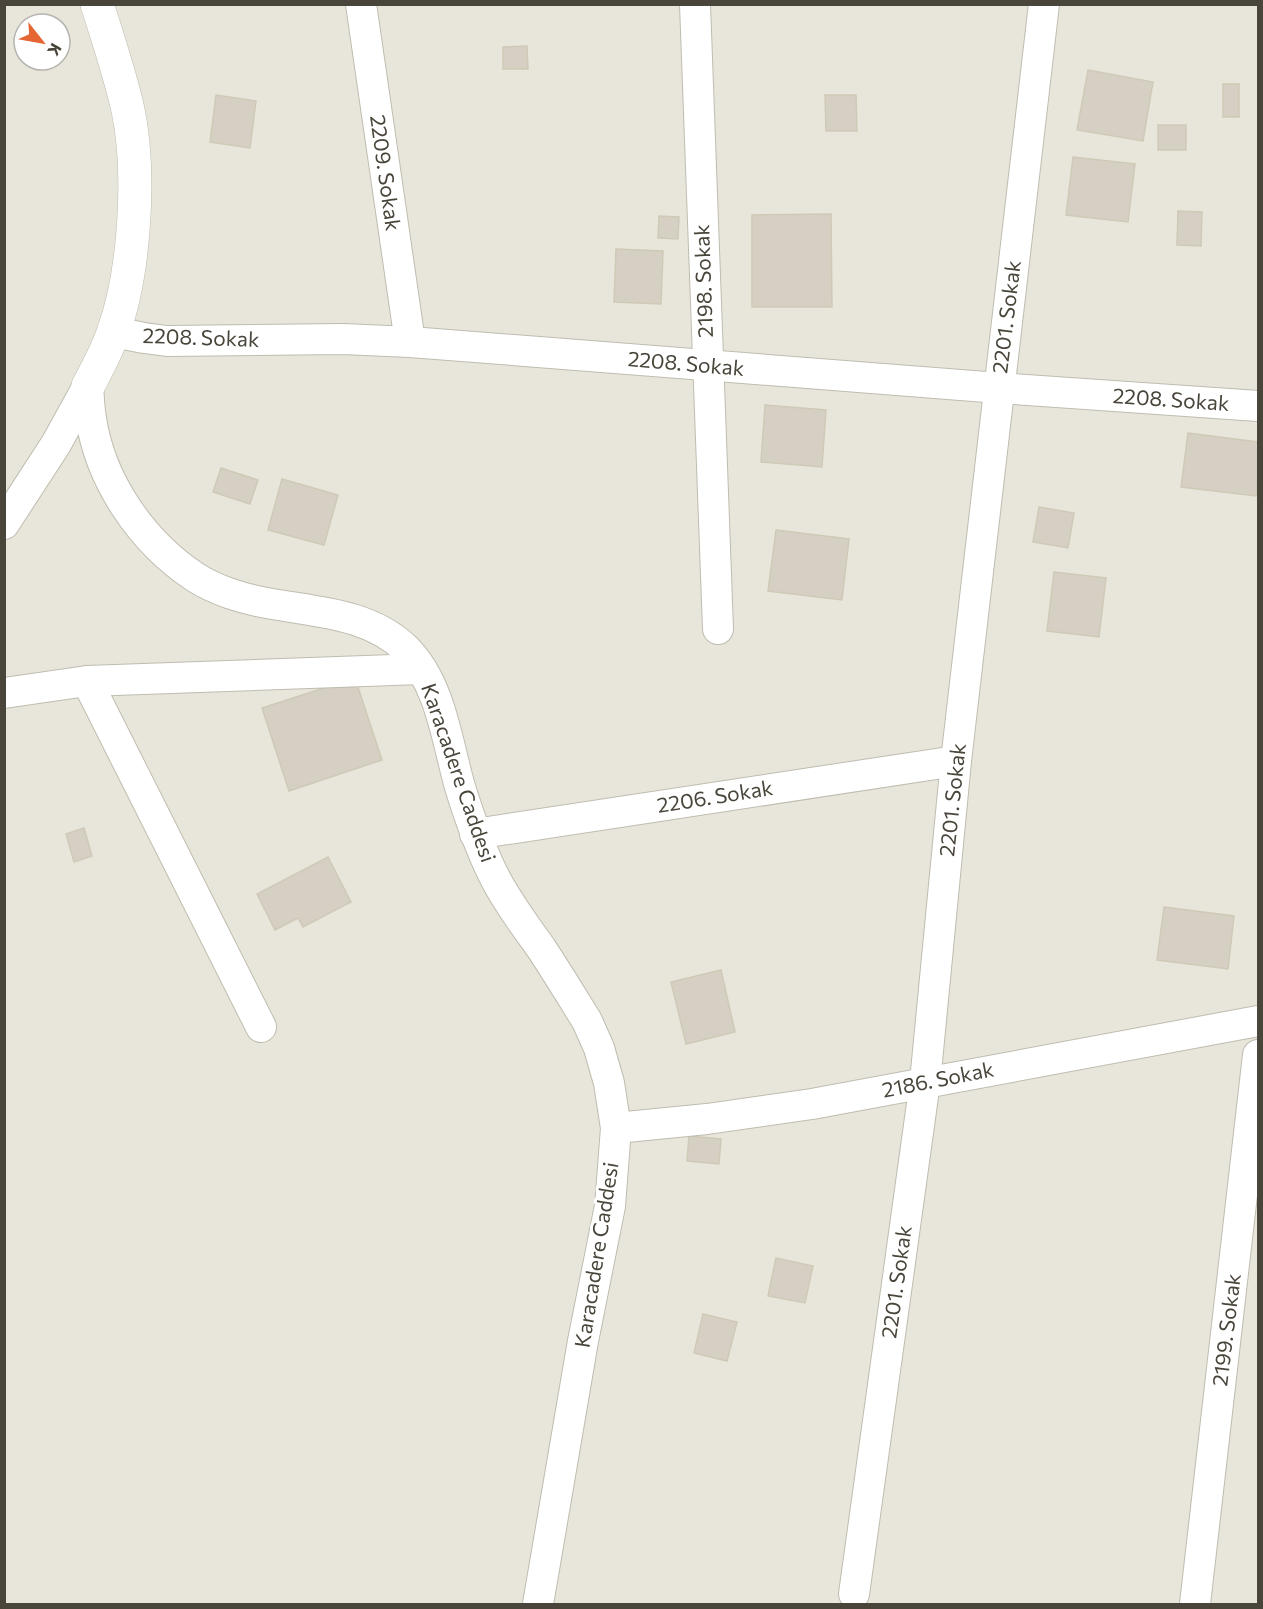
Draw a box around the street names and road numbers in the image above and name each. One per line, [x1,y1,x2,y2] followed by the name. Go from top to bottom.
[366,113,407,232] street label: 2209. Sokak
[688,224,717,338] street label: 2198. Sokak
[986,259,1025,375] street label: 2201. Sokak
[142,322,260,351] street label: 2208. Sokak
[627,345,745,380] street label: 2208. Sokak
[1112,382,1230,415] street label: 2208. Sokak
[417,680,502,865] street label: Karacadere Caddesi
[933,742,970,858] street label: 2201. Sokak
[655,774,774,817] street label: 2206. Sokak
[880,1055,996,1102] street label: 2186. Sokak
[568,1160,623,1349] street label: Karacadere Caddesi
[875,1224,916,1340] street label: 2201. Sokak
[1206,1272,1245,1388] street label: 2199. Sokak

